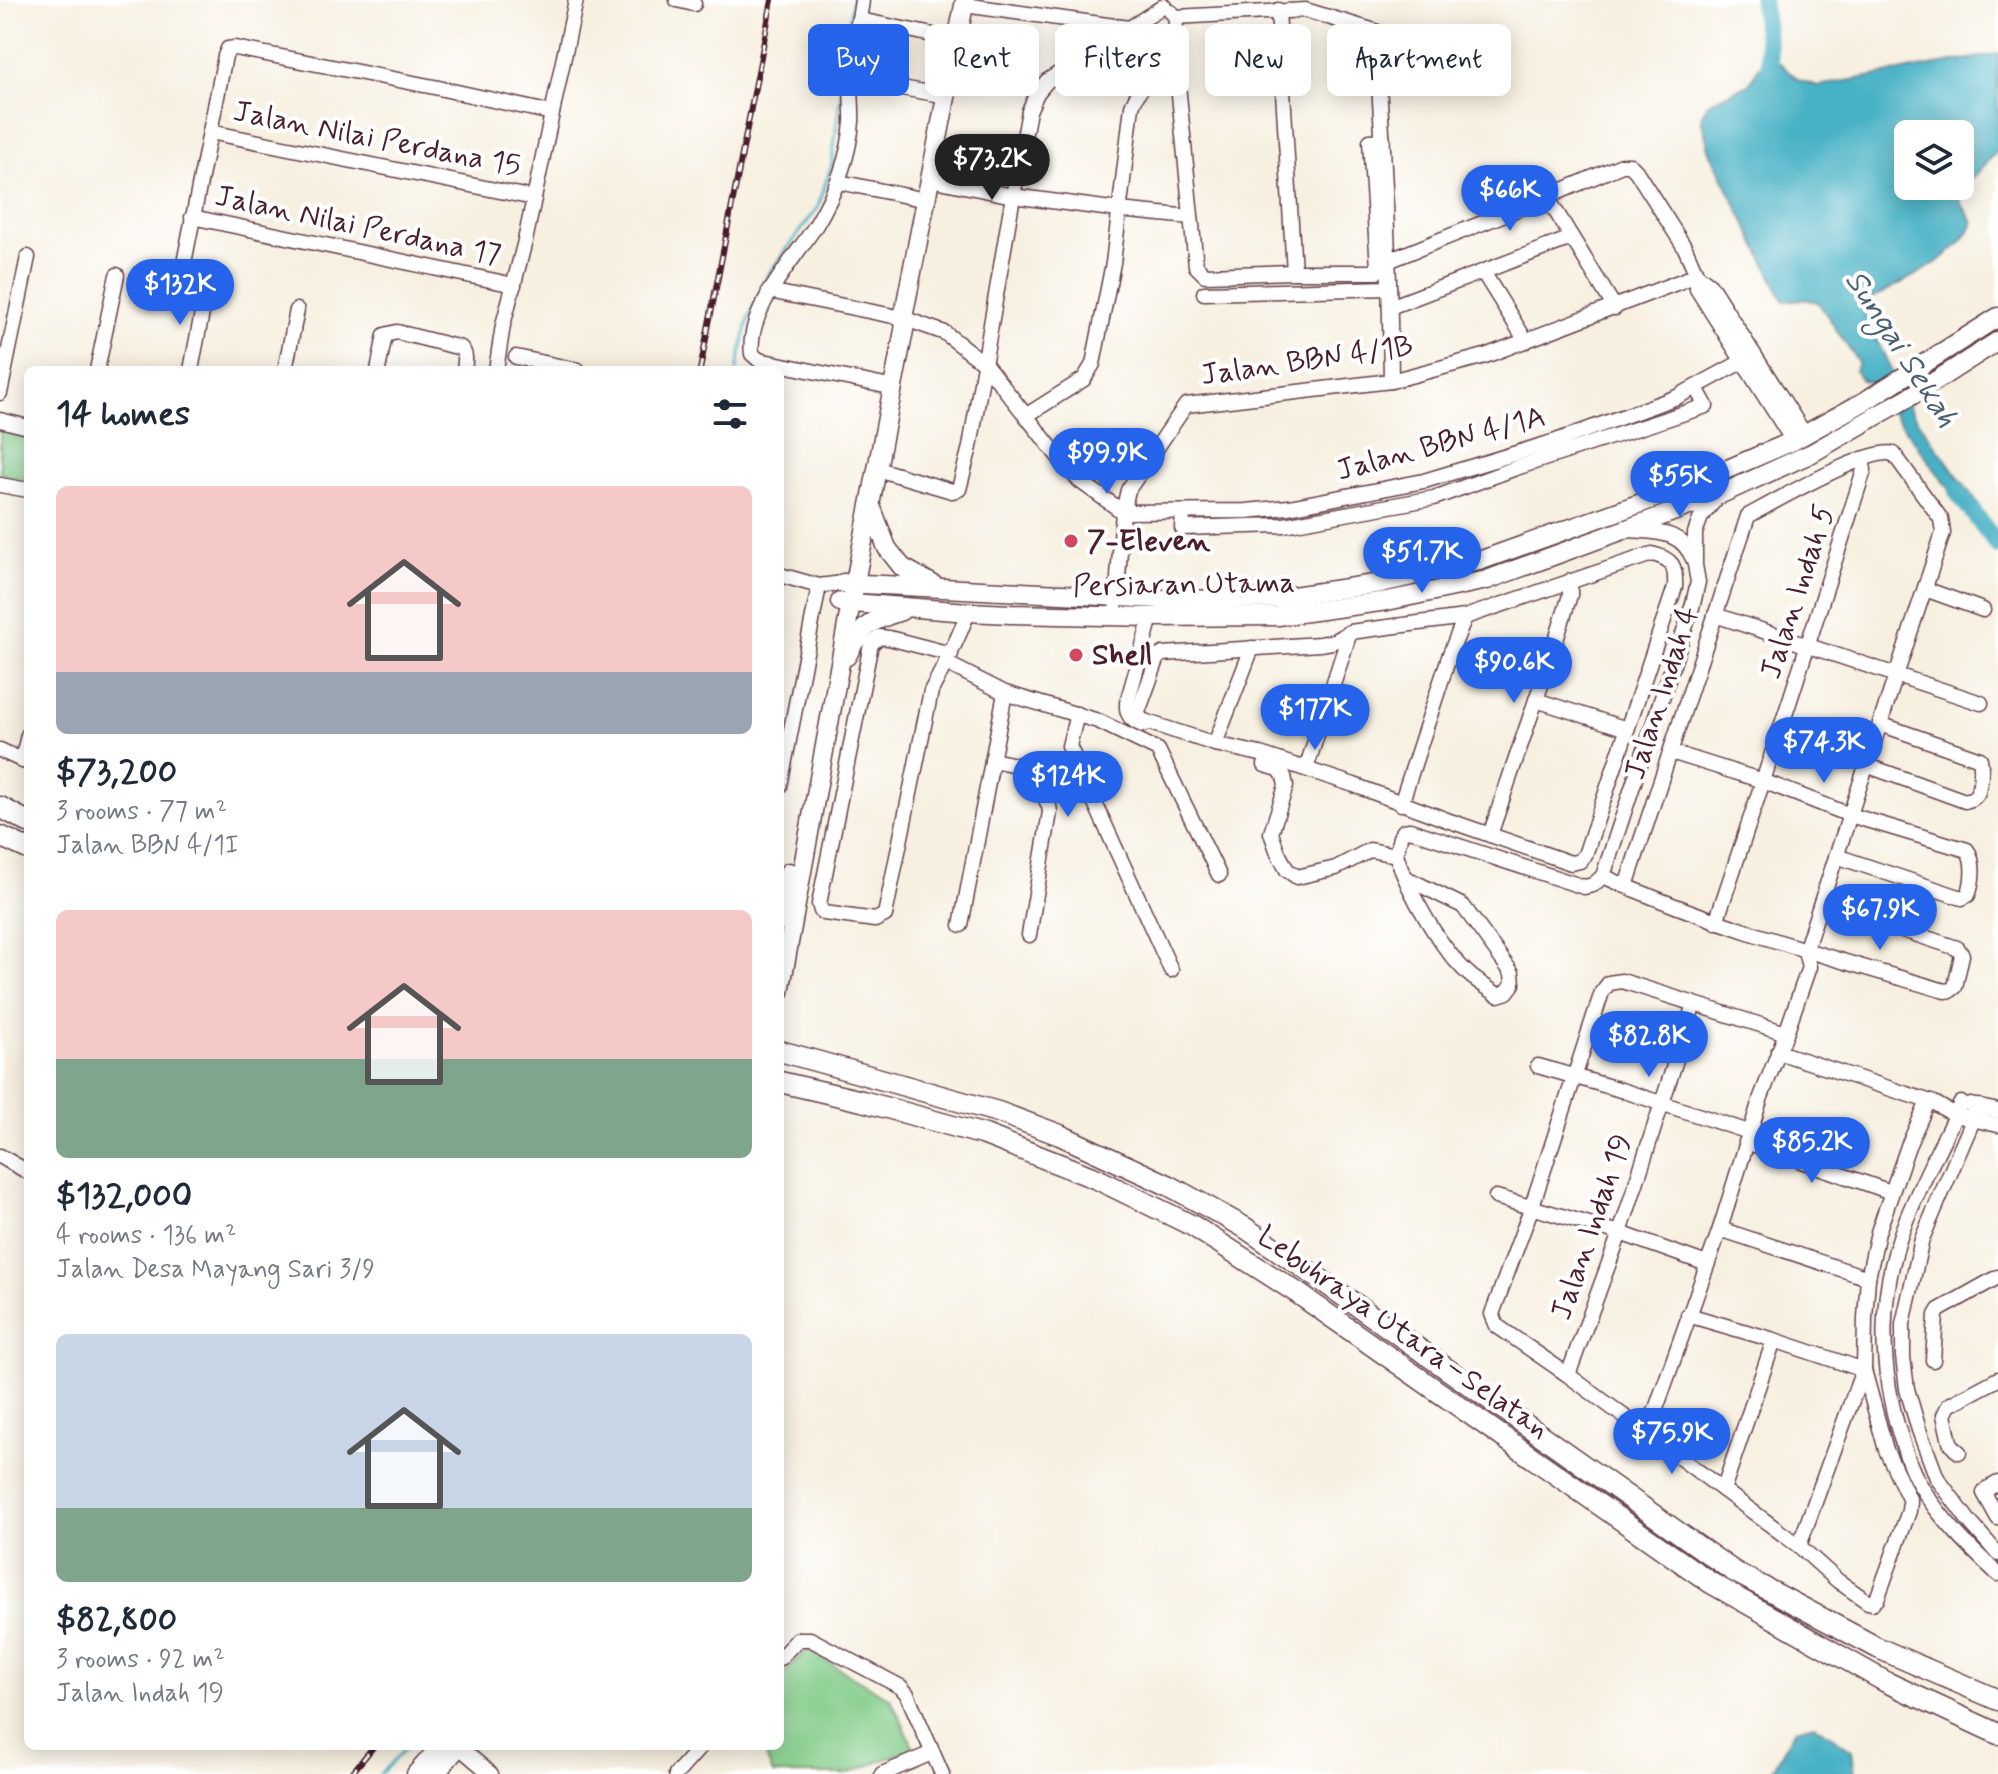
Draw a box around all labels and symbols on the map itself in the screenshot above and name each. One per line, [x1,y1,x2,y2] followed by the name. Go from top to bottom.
[230,92,524,186] street label: Jalan Nilai Perdana 15
[927,134,1057,202] pin: $73.2K
[1463,165,1557,233] pin: $66K
[212,177,504,275] street label: Jalan Nilai Perdana 17
[124,259,236,327] pin: $132K
[1832,262,1968,437] water label: Sungai Sekah
[1198,327,1416,395] street label: Jalan BBN 4/1B
[1332,397,1550,491] street label: Jalan BBN 4/1A
[1042,428,1172,496] pin: $99.9K
[1633,451,1727,519] pin: $55K
[1752,500,1844,684] street label: Jalan Indah 5
[1087,522,1211,561] place label: 7-Eleven
[1357,527,1487,595] pin: $51.7K
[1062,532,1080,550] marker: 7-Eleven
[1073,564,1295,606] street label: Persiaran Utama
[1616,601,1708,785] street label: Jalan Indah 4
[1092,636,1152,675] place label: Shell
[1449,637,1579,705] pin: $90.6K
[1067,646,1085,664] marker: Shell
[1259,684,1371,752] pin: $177K
[1759,717,1889,785] pin: $74.3K
[1012,751,1124,819] pin: $124K
[1815,884,1945,952] pin: $67.9K
[1584,1011,1714,1079] pin: $82.8K
[1747,1117,1877,1185] pin: $85.2K
[1542,1129,1642,1325] street label: Jalan Indah 19
[1249,1217,1557,1449] street label: Lebuhraya Utara–Selatan
[1607,1408,1737,1476] pin: $75.9K

